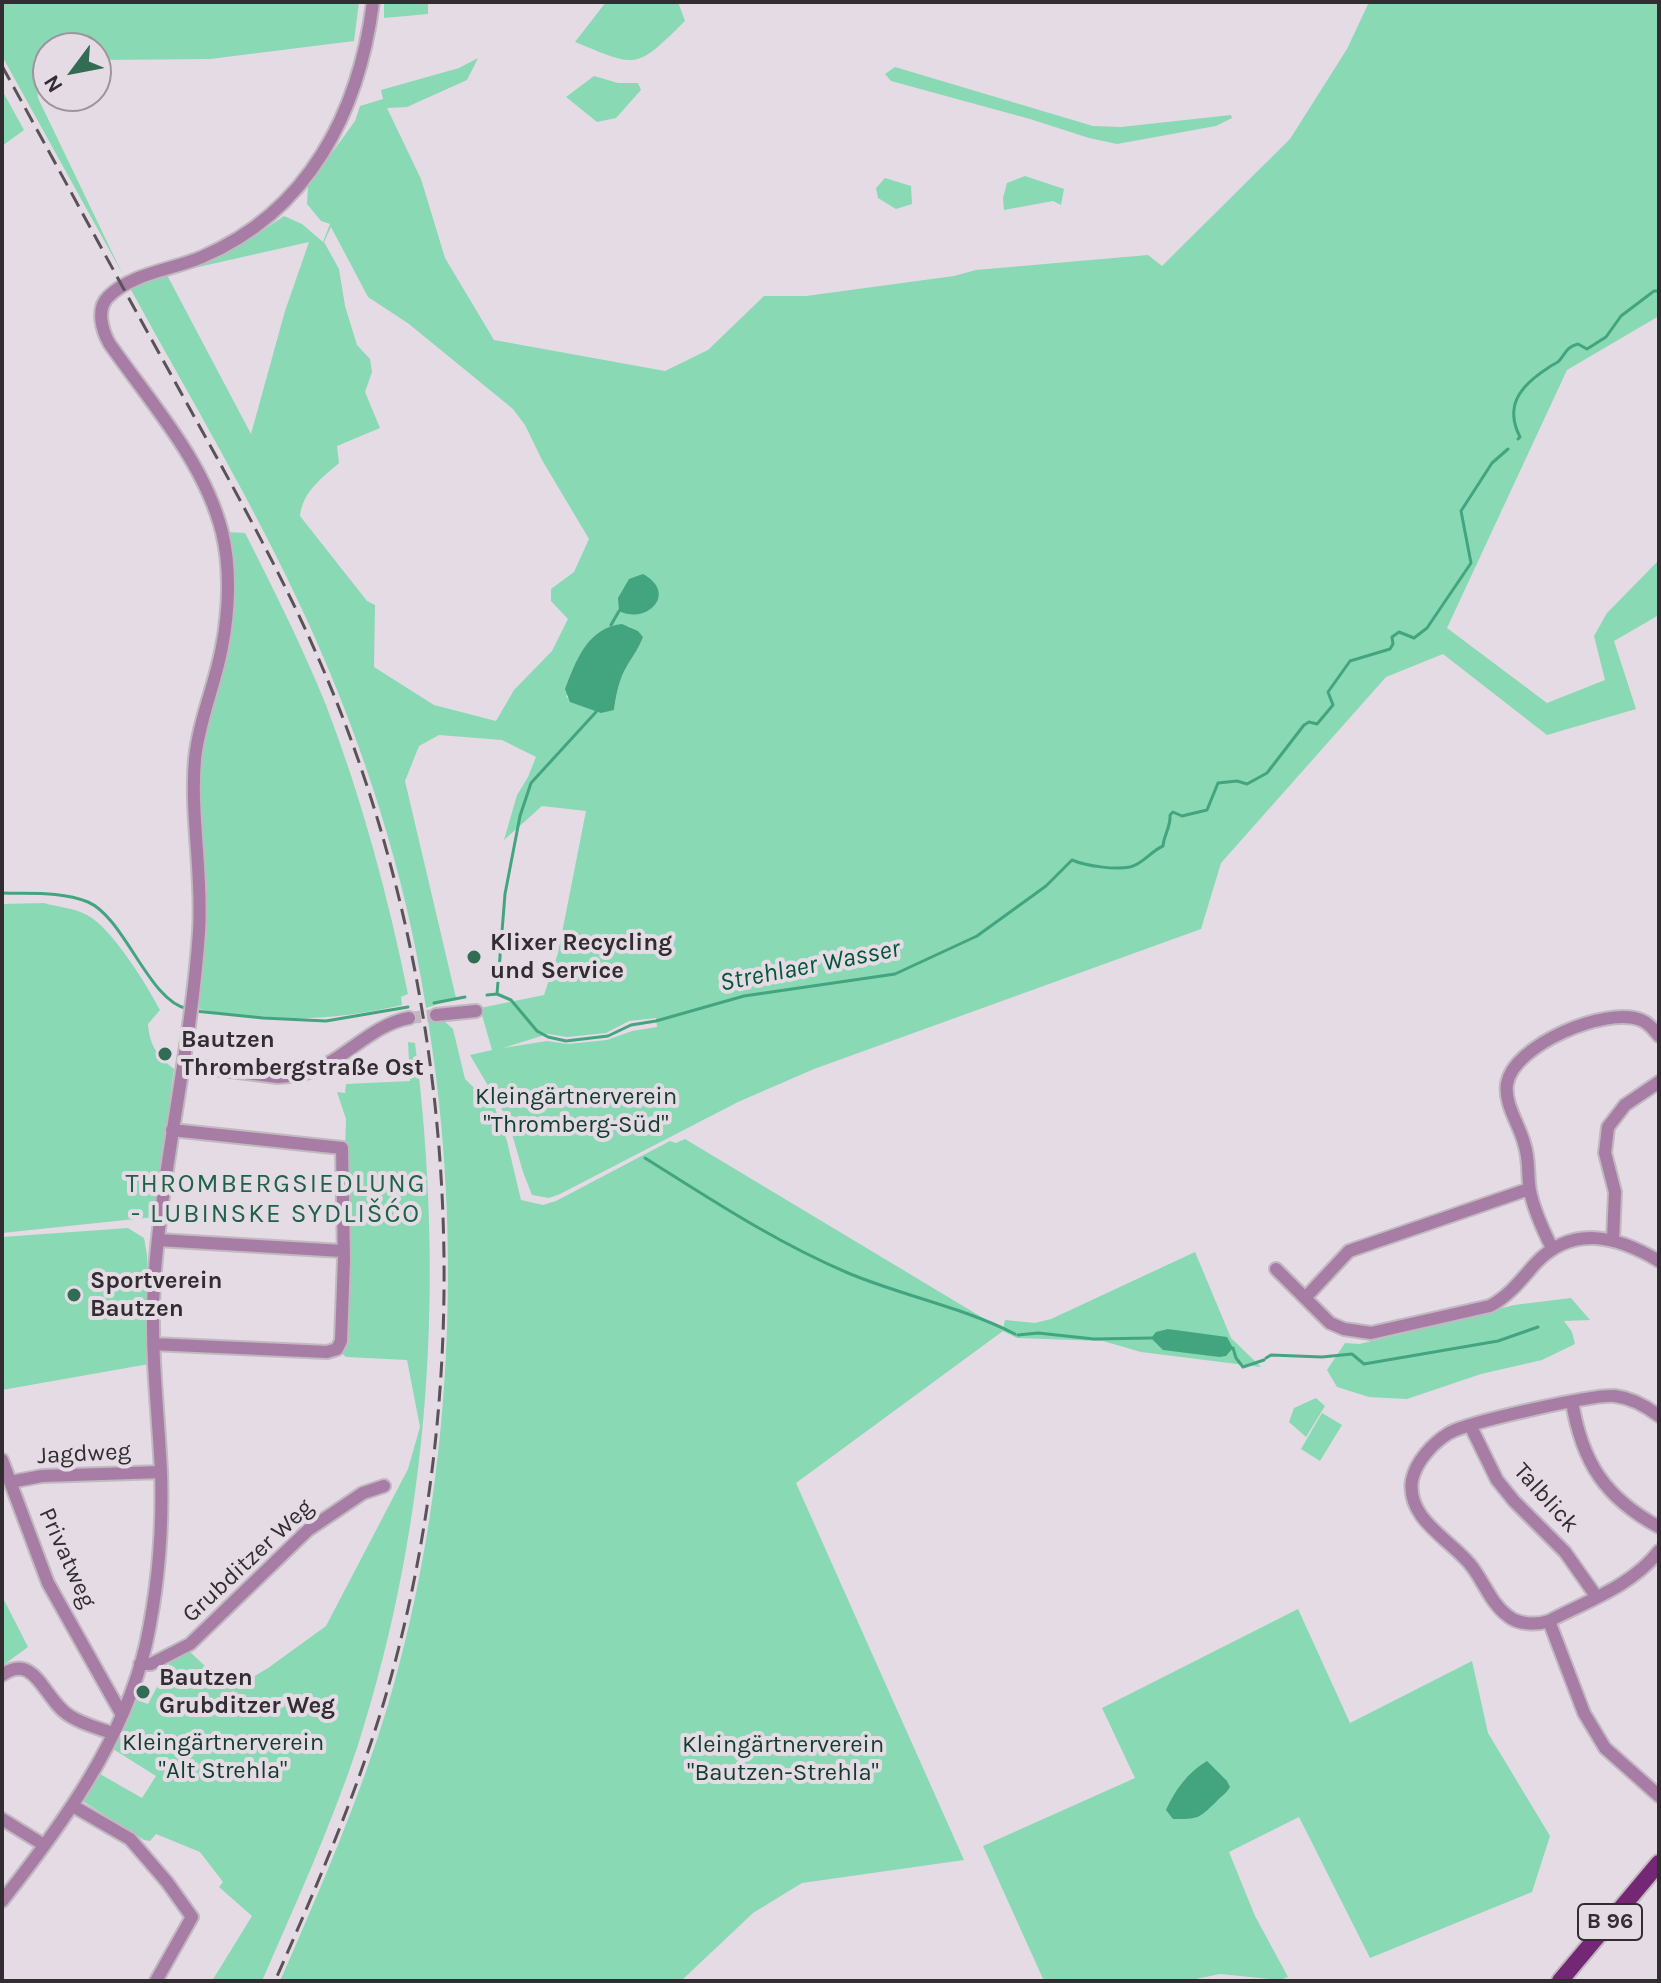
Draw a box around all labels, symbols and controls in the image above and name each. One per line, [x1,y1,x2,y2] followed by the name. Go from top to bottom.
[32,32,112,112] north arrow
[38,70,69,97] text: N
[490,929,672,985] place label: Klixer Recycling und Service
[717,933,903,999] water label: Strehlaer Wasser
[465,948,483,966] marker: Klixer Recycling und Service
[181,1026,424,1082] place label: Bautzen Thrombergstraße Ost
[156,1045,174,1063] marker: Bautzen Thrombergstraße Ost
[475,1083,677,1139] park label: Kleingärtnerverein "Thromberg-Süd"
[126,1169,426,1230] district label: THROMBERGSIEDLUNG - LUBINSKE SYDLIŠĆO
[90,1267,223,1323] place label: Sportverein Bautzen
[65,1286,83,1304] marker: Sportverein Bautzen
[36,1437,132,1471] street label: Jagdweg
[1507,1457,1585,1539] street label: Talblick
[177,1493,319,1629] street label: Grubditzer Weg
[32,1503,102,1613] street label: Privatweg
[159,1664,335,1720] place label: Bautzen Grubditzer Weg
[134,1683,152,1701] marker: Bautzen Grubditzer Weg
[122,1729,324,1785] park label: Kleingärtnerverein "Alt Strehla"
[682,1731,884,1787] park label: Kleingärtnerverein "Bautzen-Strehla"
[1578,1904,1642,1940] road number: B 96

